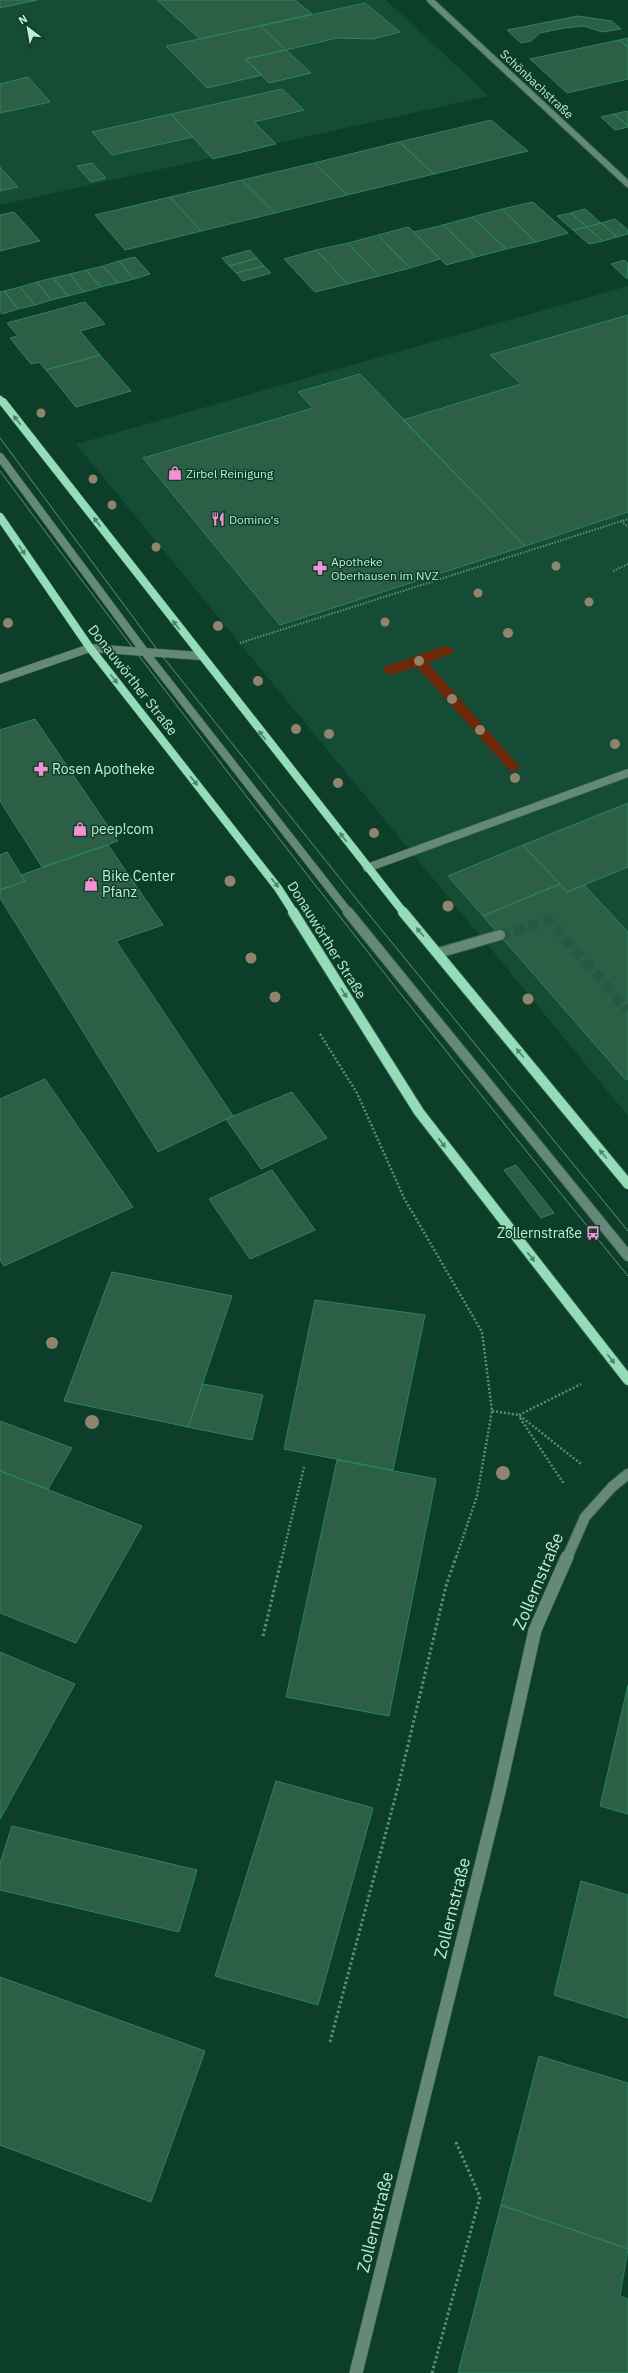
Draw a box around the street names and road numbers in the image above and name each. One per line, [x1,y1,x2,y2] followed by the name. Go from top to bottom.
[497,46,577,122] street label: Schönbachstraße
[84,621,182,739] street label: Donauwörther Straße
[283,878,371,1003] street label: Donauwörther Straße
[508,1529,568,1633] street label: Zollernstraße
[429,1855,475,1961] street label: Zollernstraße
[352,2169,398,2275] street label: Zollernstraße

